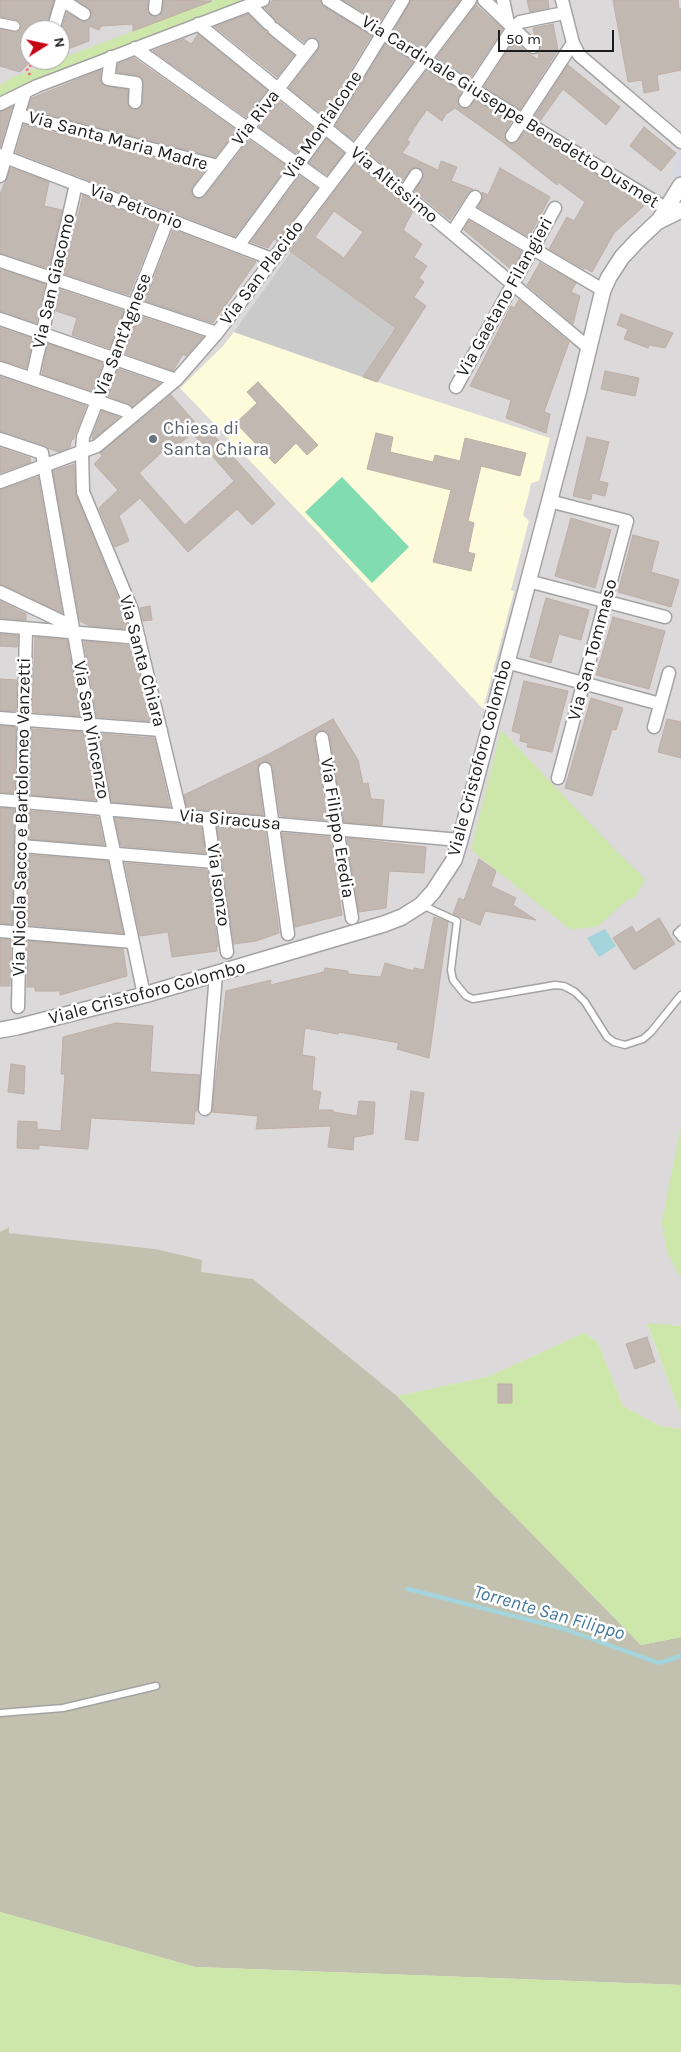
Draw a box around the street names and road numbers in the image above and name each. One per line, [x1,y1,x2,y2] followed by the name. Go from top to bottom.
[357,11,663,213] street label: Via Cardinale Giuseppe Benedetto Dusmet
[279,67,367,183] street label: Via Monfalcone
[227,86,285,150] street label: Via Riva
[26,107,210,175] street label: Via Santa Maria Madre
[346,142,442,228] street label: Via Altissimo
[86,179,186,235] street label: Via Petronio
[28,211,80,351] street label: Via San Giacomo
[452,213,558,381] street label: Via Gaetano Filangieri
[216,216,308,330] street label: Via San Placido
[90,271,156,399] street label: Via Sant'Agnese
[564,577,622,723] street label: Via San Tommaso
[114,593,170,729] street label: Via Santa Chiara
[8,657,36,977] street label: Via Nicola Sacco e Bartolomeo Vanzetti
[443,657,517,859] street label: Viale Cristoforo Colombo
[68,659,114,801] street label: Via San Vincenzo
[315,756,359,900] street label: Via Filippo Eredia
[178,805,282,835] street label: Via Siracusa
[202,842,234,928] street label: Via Isonzo
[46,956,248,1030] street label: Viale Cristoforo Colombo

